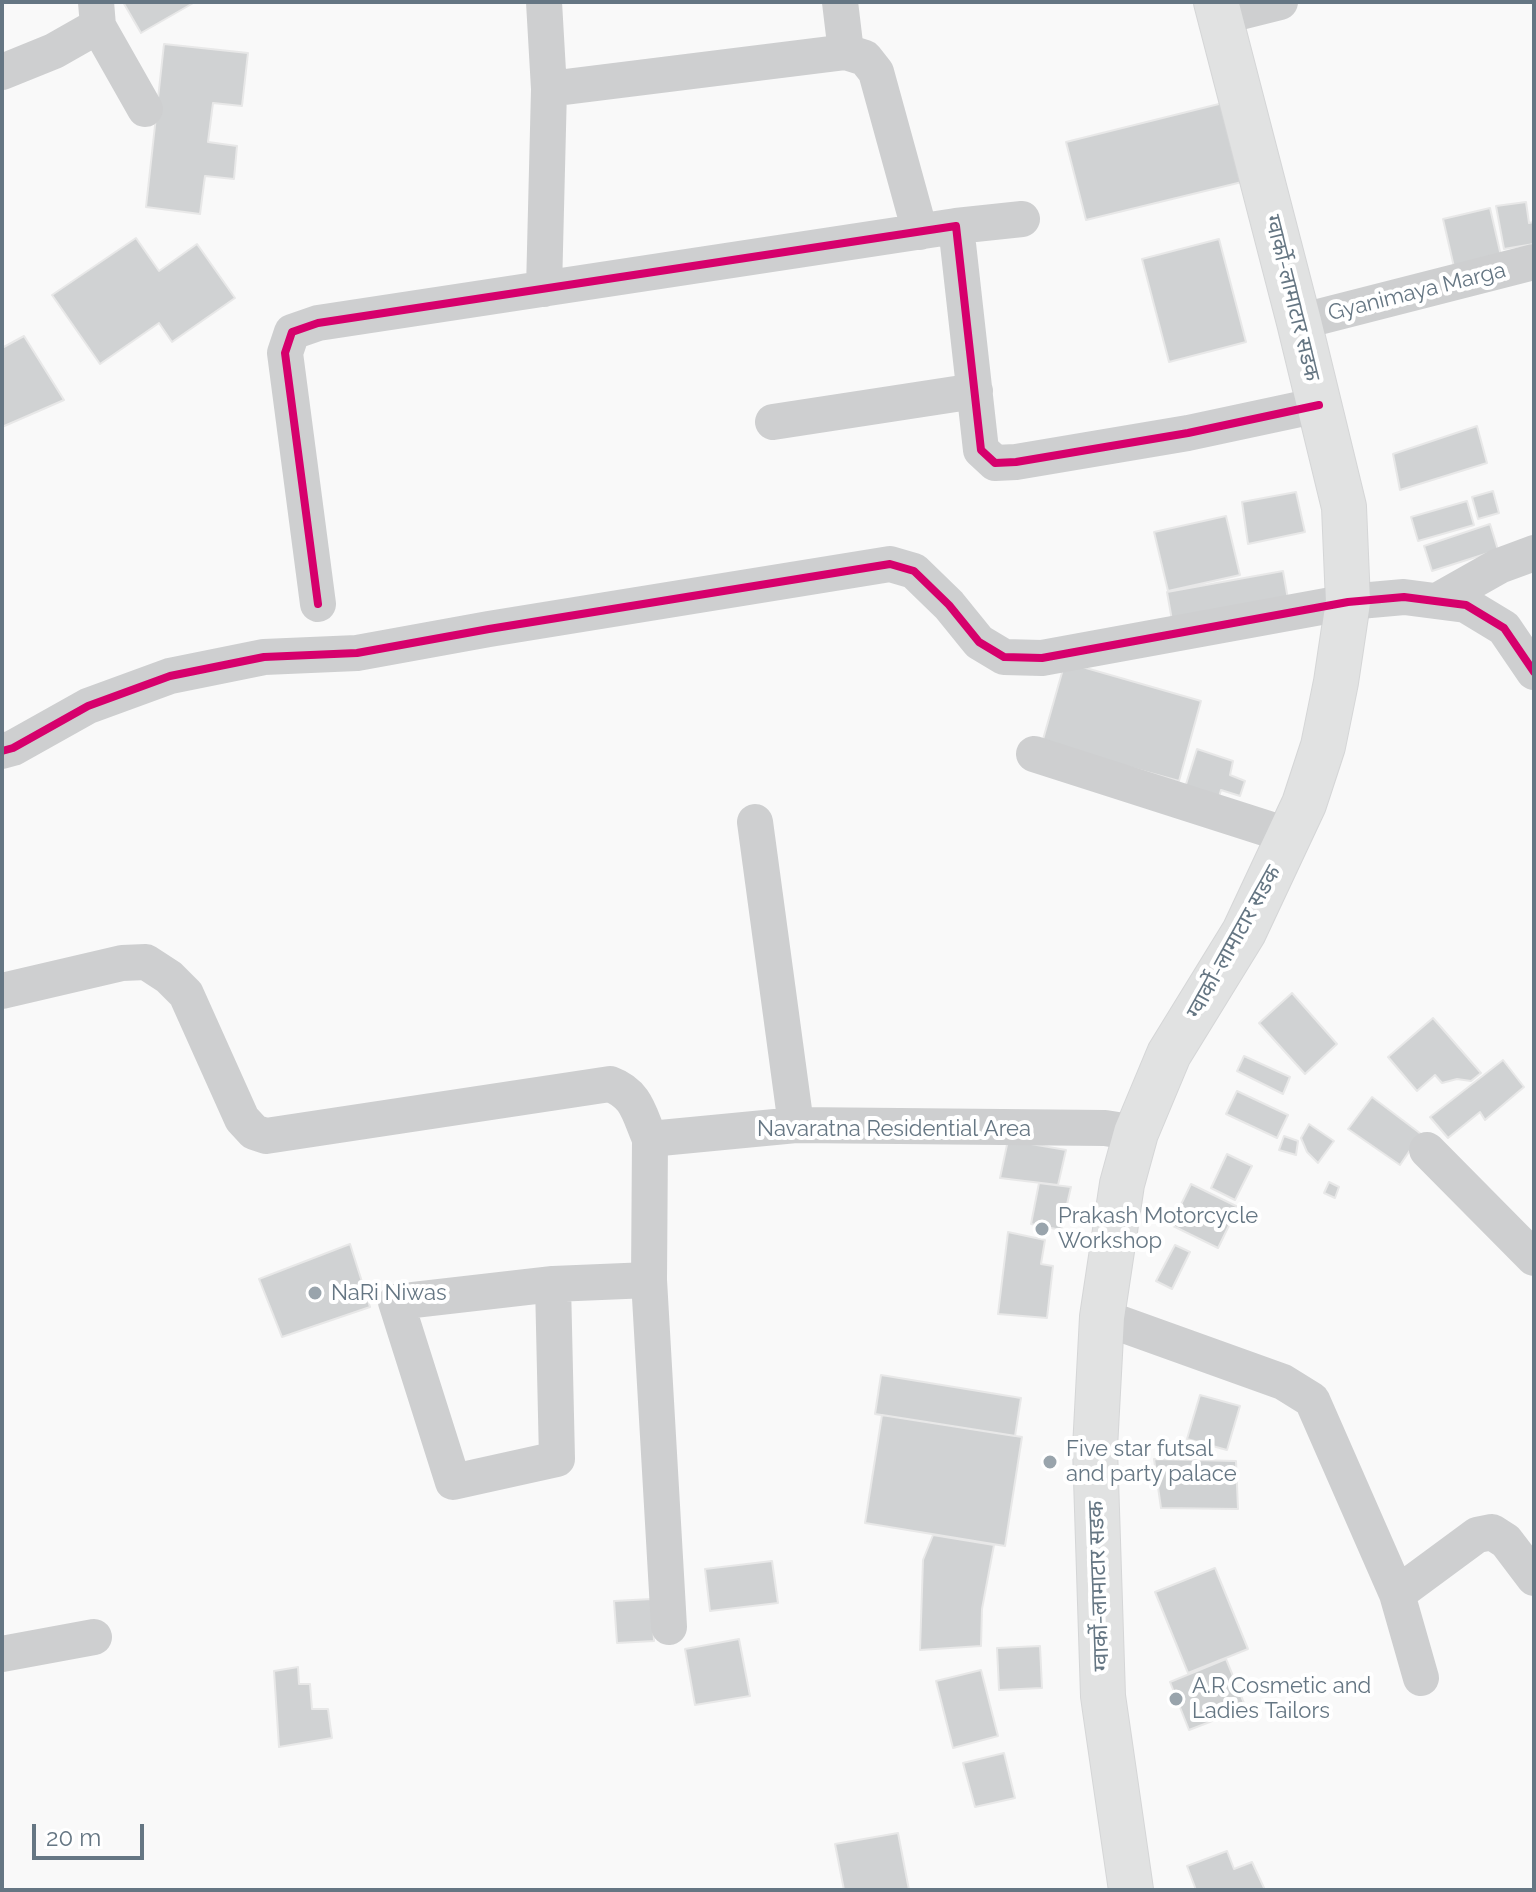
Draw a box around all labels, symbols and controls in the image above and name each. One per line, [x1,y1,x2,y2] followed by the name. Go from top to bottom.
[1259,212,1325,384] street label: ग्वार्को-लामाटार सडक
[1325,257,1509,327] street label: Gyanimaya Marga
[1181,861,1287,1023] street label: ग्वार्को-लामाटार सडक
[757,1116,1031,1142] street label: Navaratna Residential Area
[1058,1203,1258,1254] place label: Prakash Motorcycle Workshop
[1033,1220,1051,1238] marker: Prakash Motorcycle Workshop
[331,1280,447,1306] place label: NaRi Niwas
[306,1284,324,1302] marker: NaRi Niwas
[1066,1436,1237,1488] place label: Five star futsal and party palace
[1041,1453,1059,1471] marker: Five star futsal and party palace
[1083,1500,1115,1672] street label: ग्वार्को-लामाटार सडक
[1192,1673,1371,1724] place label: A.R Cosmetic and Ladies Tailors
[1167,1690,1185,1708] marker: A.R Cosmetic and Ladies Tailors
[36,1808,148,1858] scale bar
[46,1823,101,1852] text: 20 m

